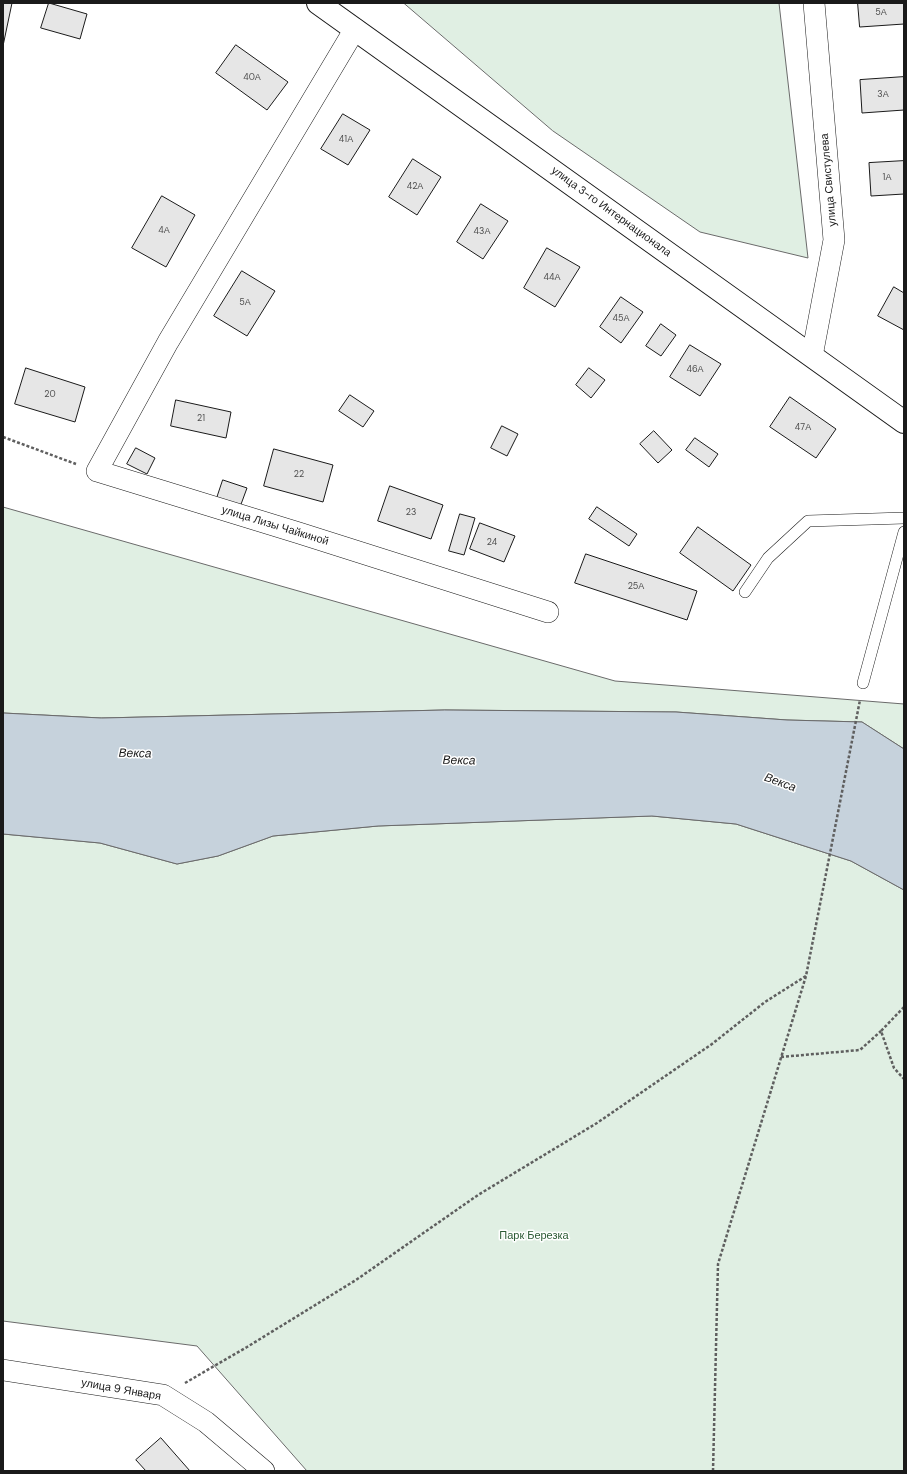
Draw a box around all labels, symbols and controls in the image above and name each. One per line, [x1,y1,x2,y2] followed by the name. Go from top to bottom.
[875,8,887,18] house number: 5А
[243,73,261,83] house number: 40А
[877,90,889,100] house number: 3А
[818,133,840,227] street label: улица Свистулева
[339,135,353,145] house number: 41А
[548,164,674,260] street label: улица 3-го Интернационала
[883,173,891,183] house number: 1А
[407,182,423,192] house number: 42А
[158,226,170,236] house number: 4А
[474,227,490,237] house number: 43А
[544,273,560,283] house number: 44А
[239,298,251,308] house number: 5А
[613,314,629,324] house number: 45А
[686,365,704,375] house number: 46А
[44,390,56,400] house number: 20
[197,414,205,424] house number: 21
[795,423,811,433] house number: 47А
[294,470,304,480] house number: 22
[220,503,330,549] street label: улица Лизы Чайкиной
[406,508,416,518] house number: 23
[487,538,497,548] house number: 24
[628,582,644,592] house number: 25А
[118,747,152,761] water label: Векса
[442,754,476,768] water label: Векса
[762,771,798,795] water label: Векса
[499,1229,569,1243] park label: Парк Березка
[80,1376,162,1404] street label: улица 9 Января

